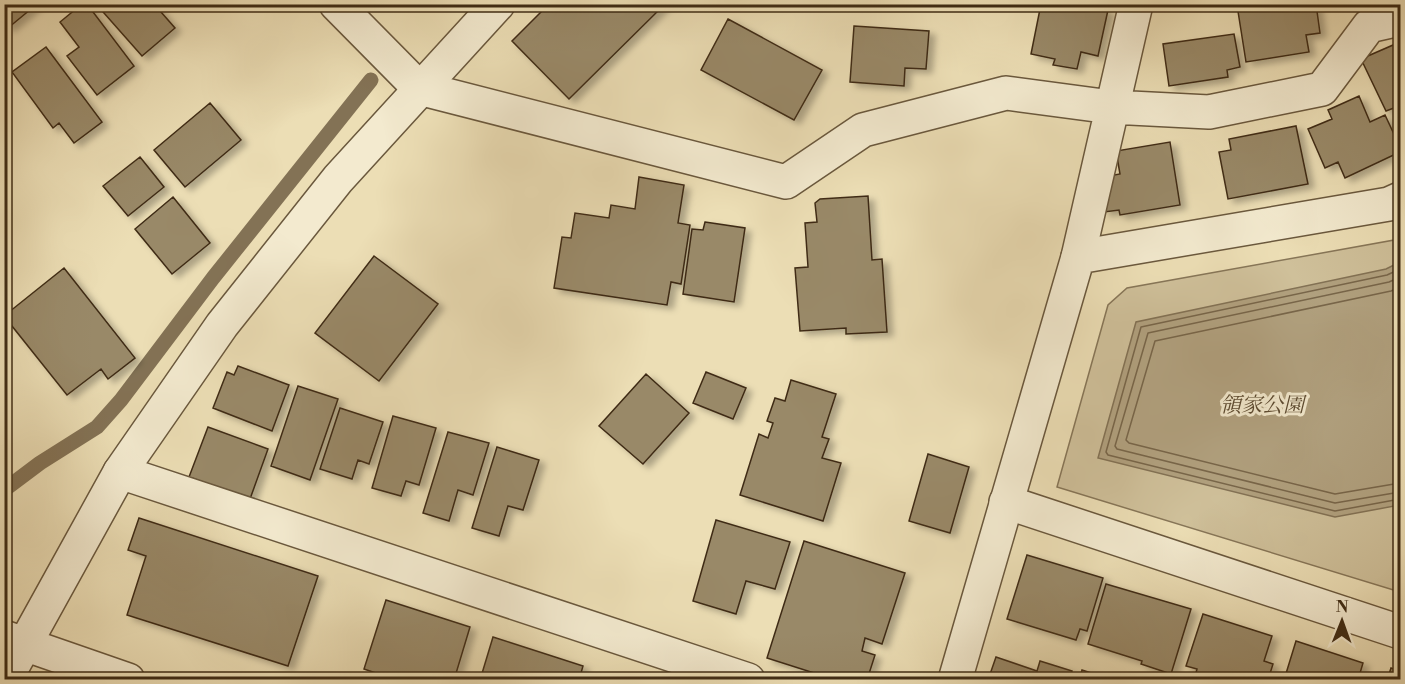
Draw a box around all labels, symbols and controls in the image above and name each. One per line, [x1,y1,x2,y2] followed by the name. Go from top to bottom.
[1220,393,1307,419] park label: 領家公園
[1312,591,1372,651] north arrow
[1336,597,1349,617] text: N

